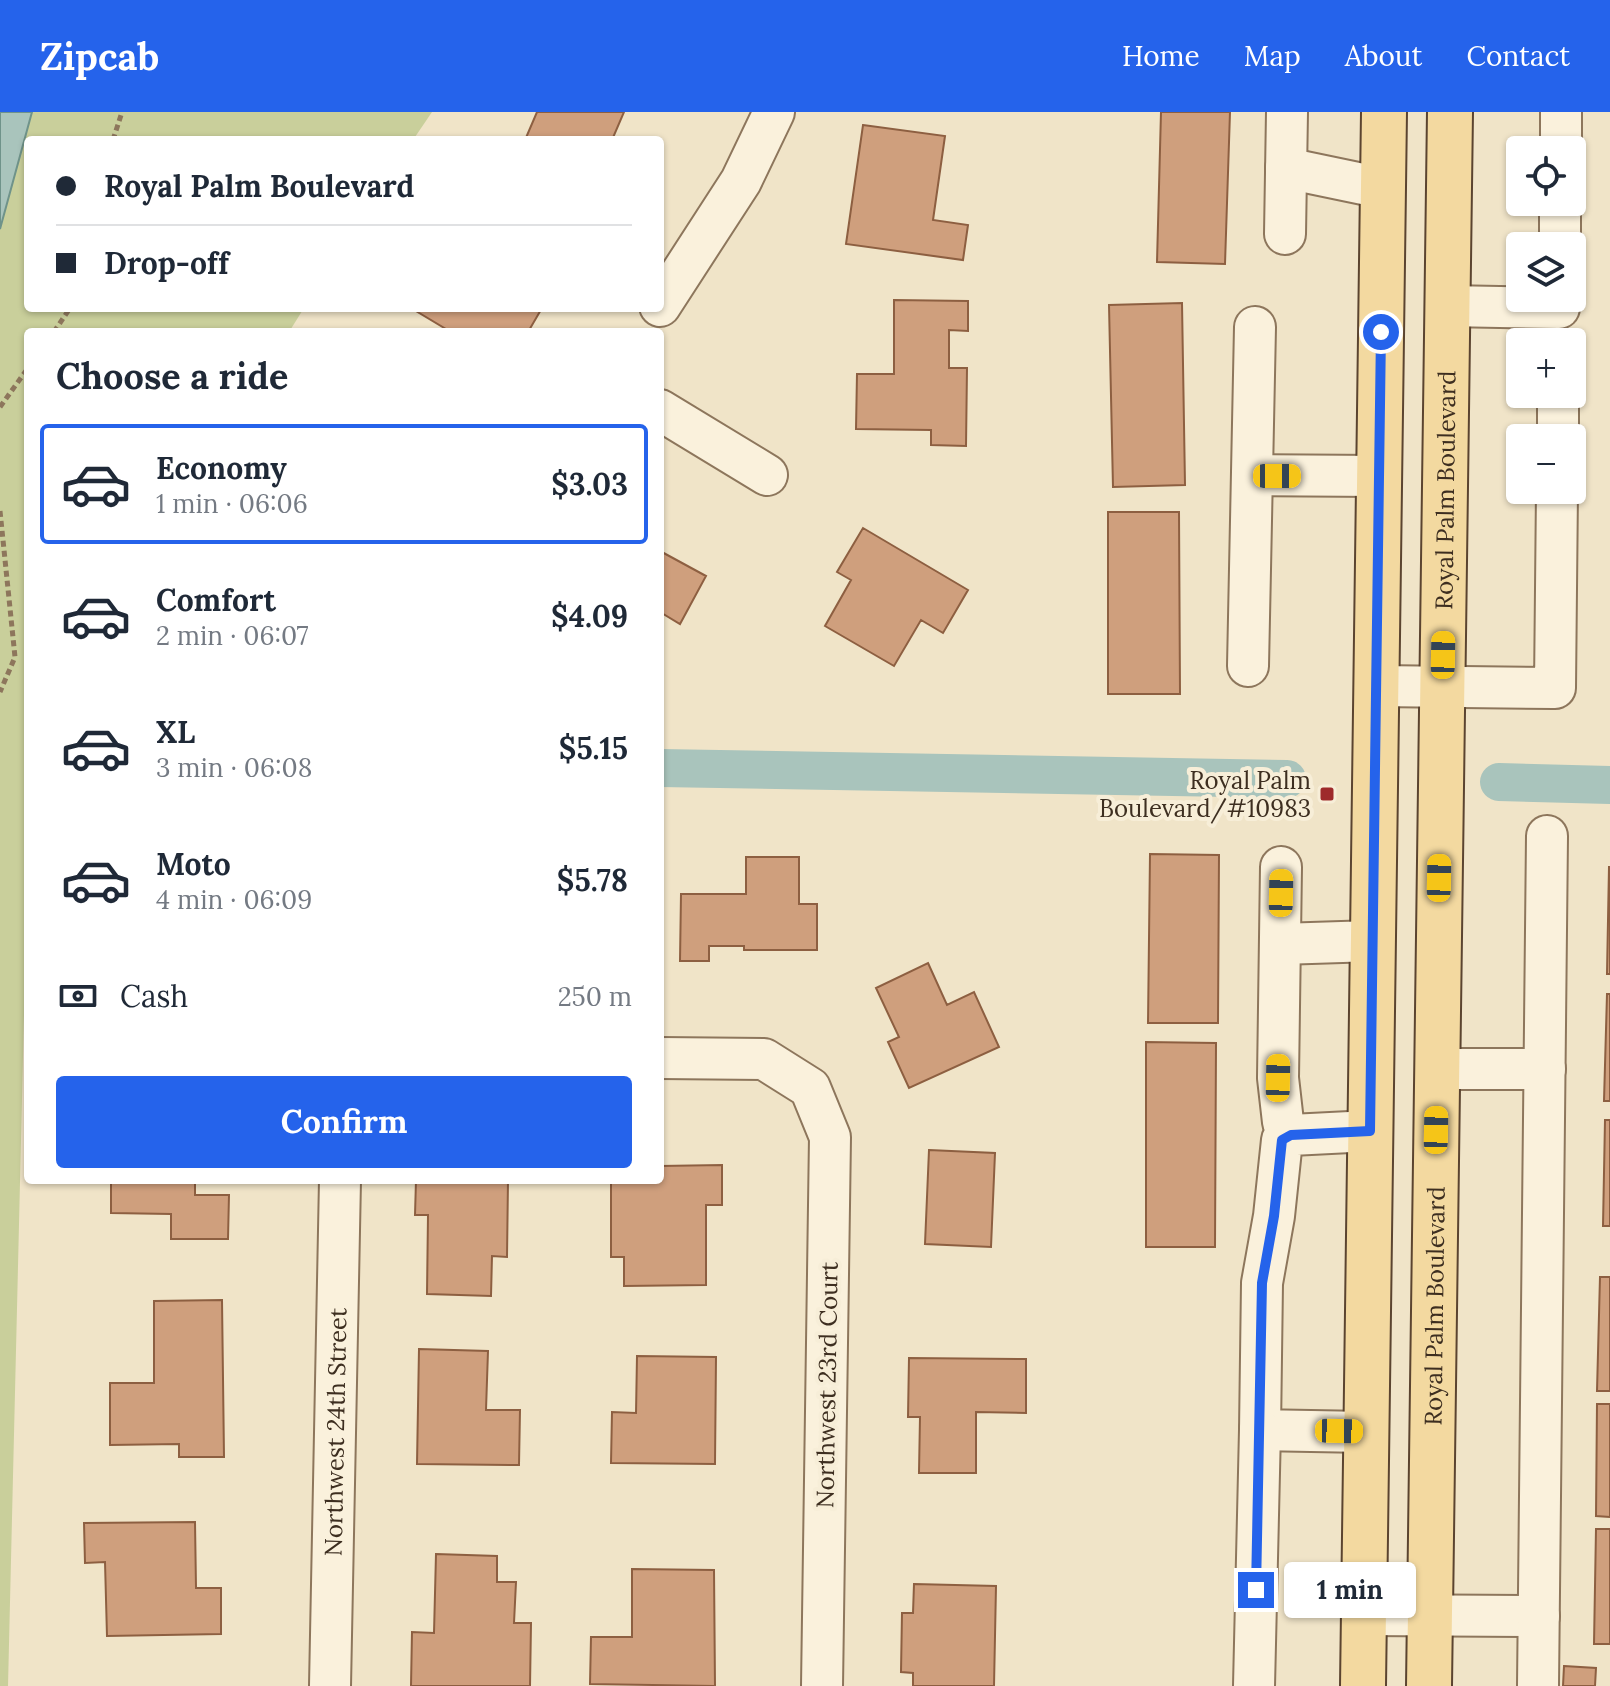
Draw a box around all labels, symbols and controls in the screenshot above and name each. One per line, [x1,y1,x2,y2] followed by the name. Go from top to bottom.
[40,32,159,80] text: Zipcab
[1122,38,1200,74] text: Home
[1244,38,1301,74] text: Map
[1345,38,1422,74] text: About
[1466,38,1570,74] text: Contact
[1506,136,1586,504] map controls
[1506,136,1586,216] button: locate
[104,167,414,205] text: Royal Palm Boulevard
[1506,232,1586,312] button: layers
[104,244,229,282] text: Drop-off
[1363,314,1399,350] route start
[1506,328,1586,408] button: +
[56,353,288,399] text: Choose a ride
[1428,370,1462,610] street label: Royal Palm Boulevard
[1506,424,1586,504] button: −
[60,448,132,520] icon: car
[156,449,287,487] text: Economy
[1253,464,1301,488] car
[551,465,628,503] text: $3.03
[156,487,308,520] text: 1 min · 06:06
[60,580,132,652] icon: car
[156,581,276,619] text: Comfort
[551,597,628,635] text: $4.09
[156,619,309,652] text: 2 min · 06:07
[1431,631,1455,679] car
[60,712,132,784] icon: car
[156,713,195,751] text: XL
[559,729,628,767] text: $5.15
[156,751,312,784] text: 3 min · 06:08
[1099,765,1311,824] place label: Royal Palm Boulevard/#10983
[1318,785,1336,803] marker: Royal Palm Boulevard/#10983
[60,844,132,916] icon: car
[156,845,231,883] text: Moto
[1427,854,1451,902] car
[557,861,628,899] text: $5.78
[1269,869,1293,917] car
[156,883,312,916] text: 4 min · 06:09
[56,974,100,1018] icon: cash
[120,977,188,1015] text: Cash
[558,980,632,1013] text: 250 m
[1266,1054,1290,1102] car
[56,1076,632,1168] button: Confirm
[1424,1106,1448,1154] car
[1417,1186,1451,1426] street label: Royal Palm Boulevard
[809,1261,845,1509] street label: Northwest 23rd Court
[317,1307,353,1557] street label: Northwest 24th Street
[1315,1419,1363,1443] car
[1284,1562,1416,1618] callout: 1 min
[1238,1572,1274,1608] route end
[1317,1573,1383,1606] text: 1 min

